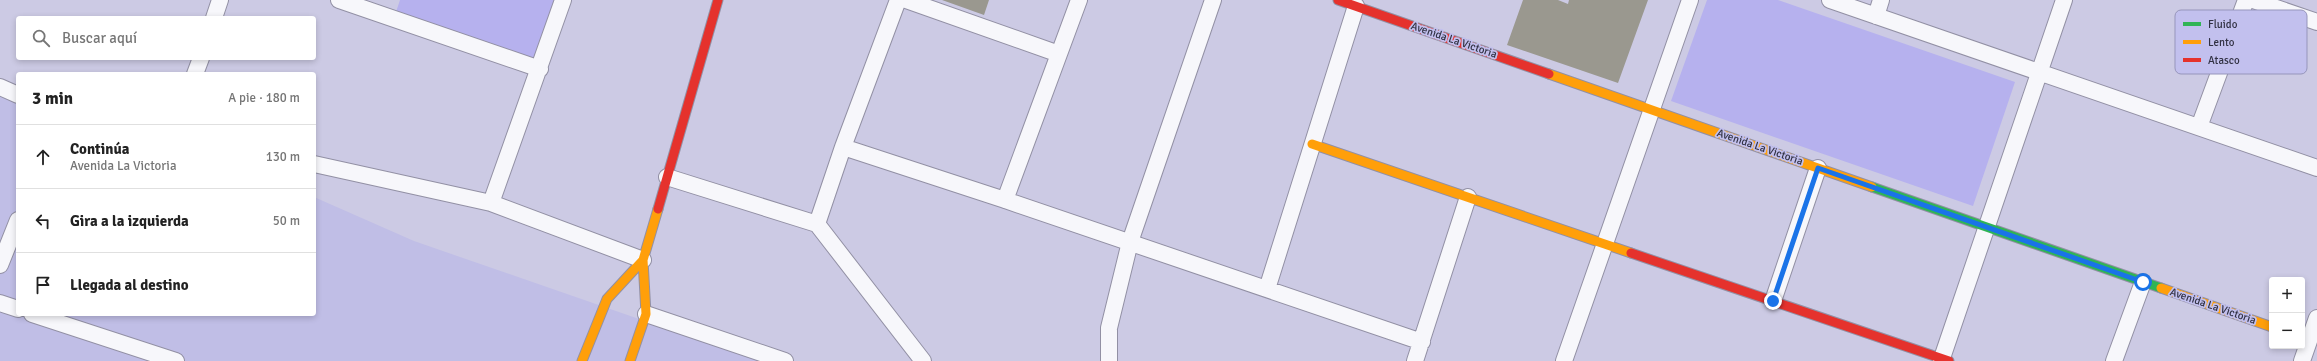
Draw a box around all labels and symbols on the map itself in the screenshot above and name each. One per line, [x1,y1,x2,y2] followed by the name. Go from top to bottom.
[2175,10,2307,74] legend
[2208,18,2238,31] text: Fluido
[1409,19,1499,61] street label: Avenida La Victoria
[2208,36,2235,49] text: Lento
[2208,54,2240,67] text: Atasco
[1715,126,1805,168] street label: Avenida La Victoria
[2134,273,2152,291] route start
[2168,285,2258,327] street label: Avenida La Victoria
[1764,292,1782,310] route end

